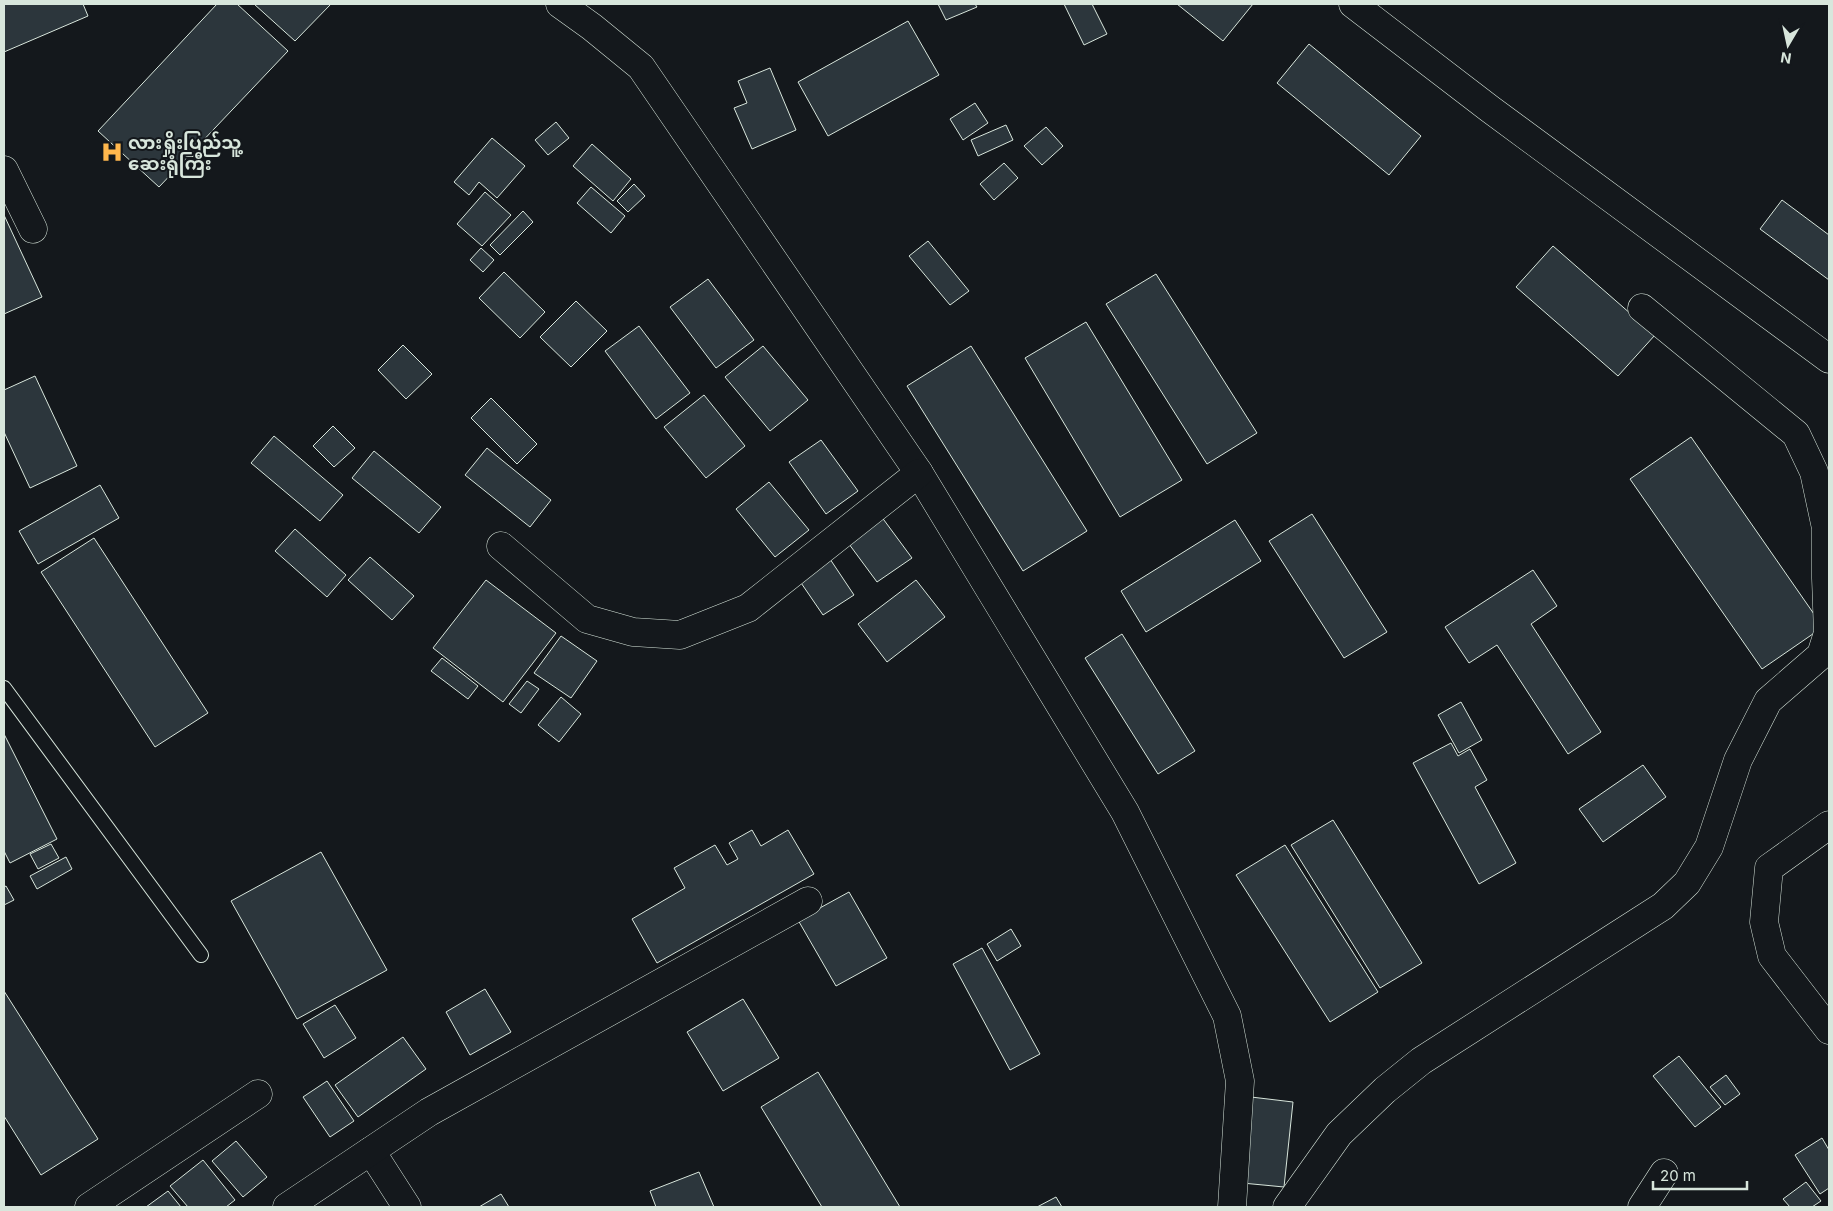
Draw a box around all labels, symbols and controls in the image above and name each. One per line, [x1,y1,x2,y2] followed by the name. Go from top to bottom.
[1763,20,1813,70] north arrow
[1779,49,1792,68] text: N
[128,131,244,178] place label: လားရှိုးပြည်သူ့ ဆေးရုံကြီး
[99,139,125,165] hospital icon: လားရှိုးပြည်သူ့ ဆေးရုံကြီး
[1653,1158,1747,1190] scale bar
[1660,1166,1696,1185] text: 20 m

